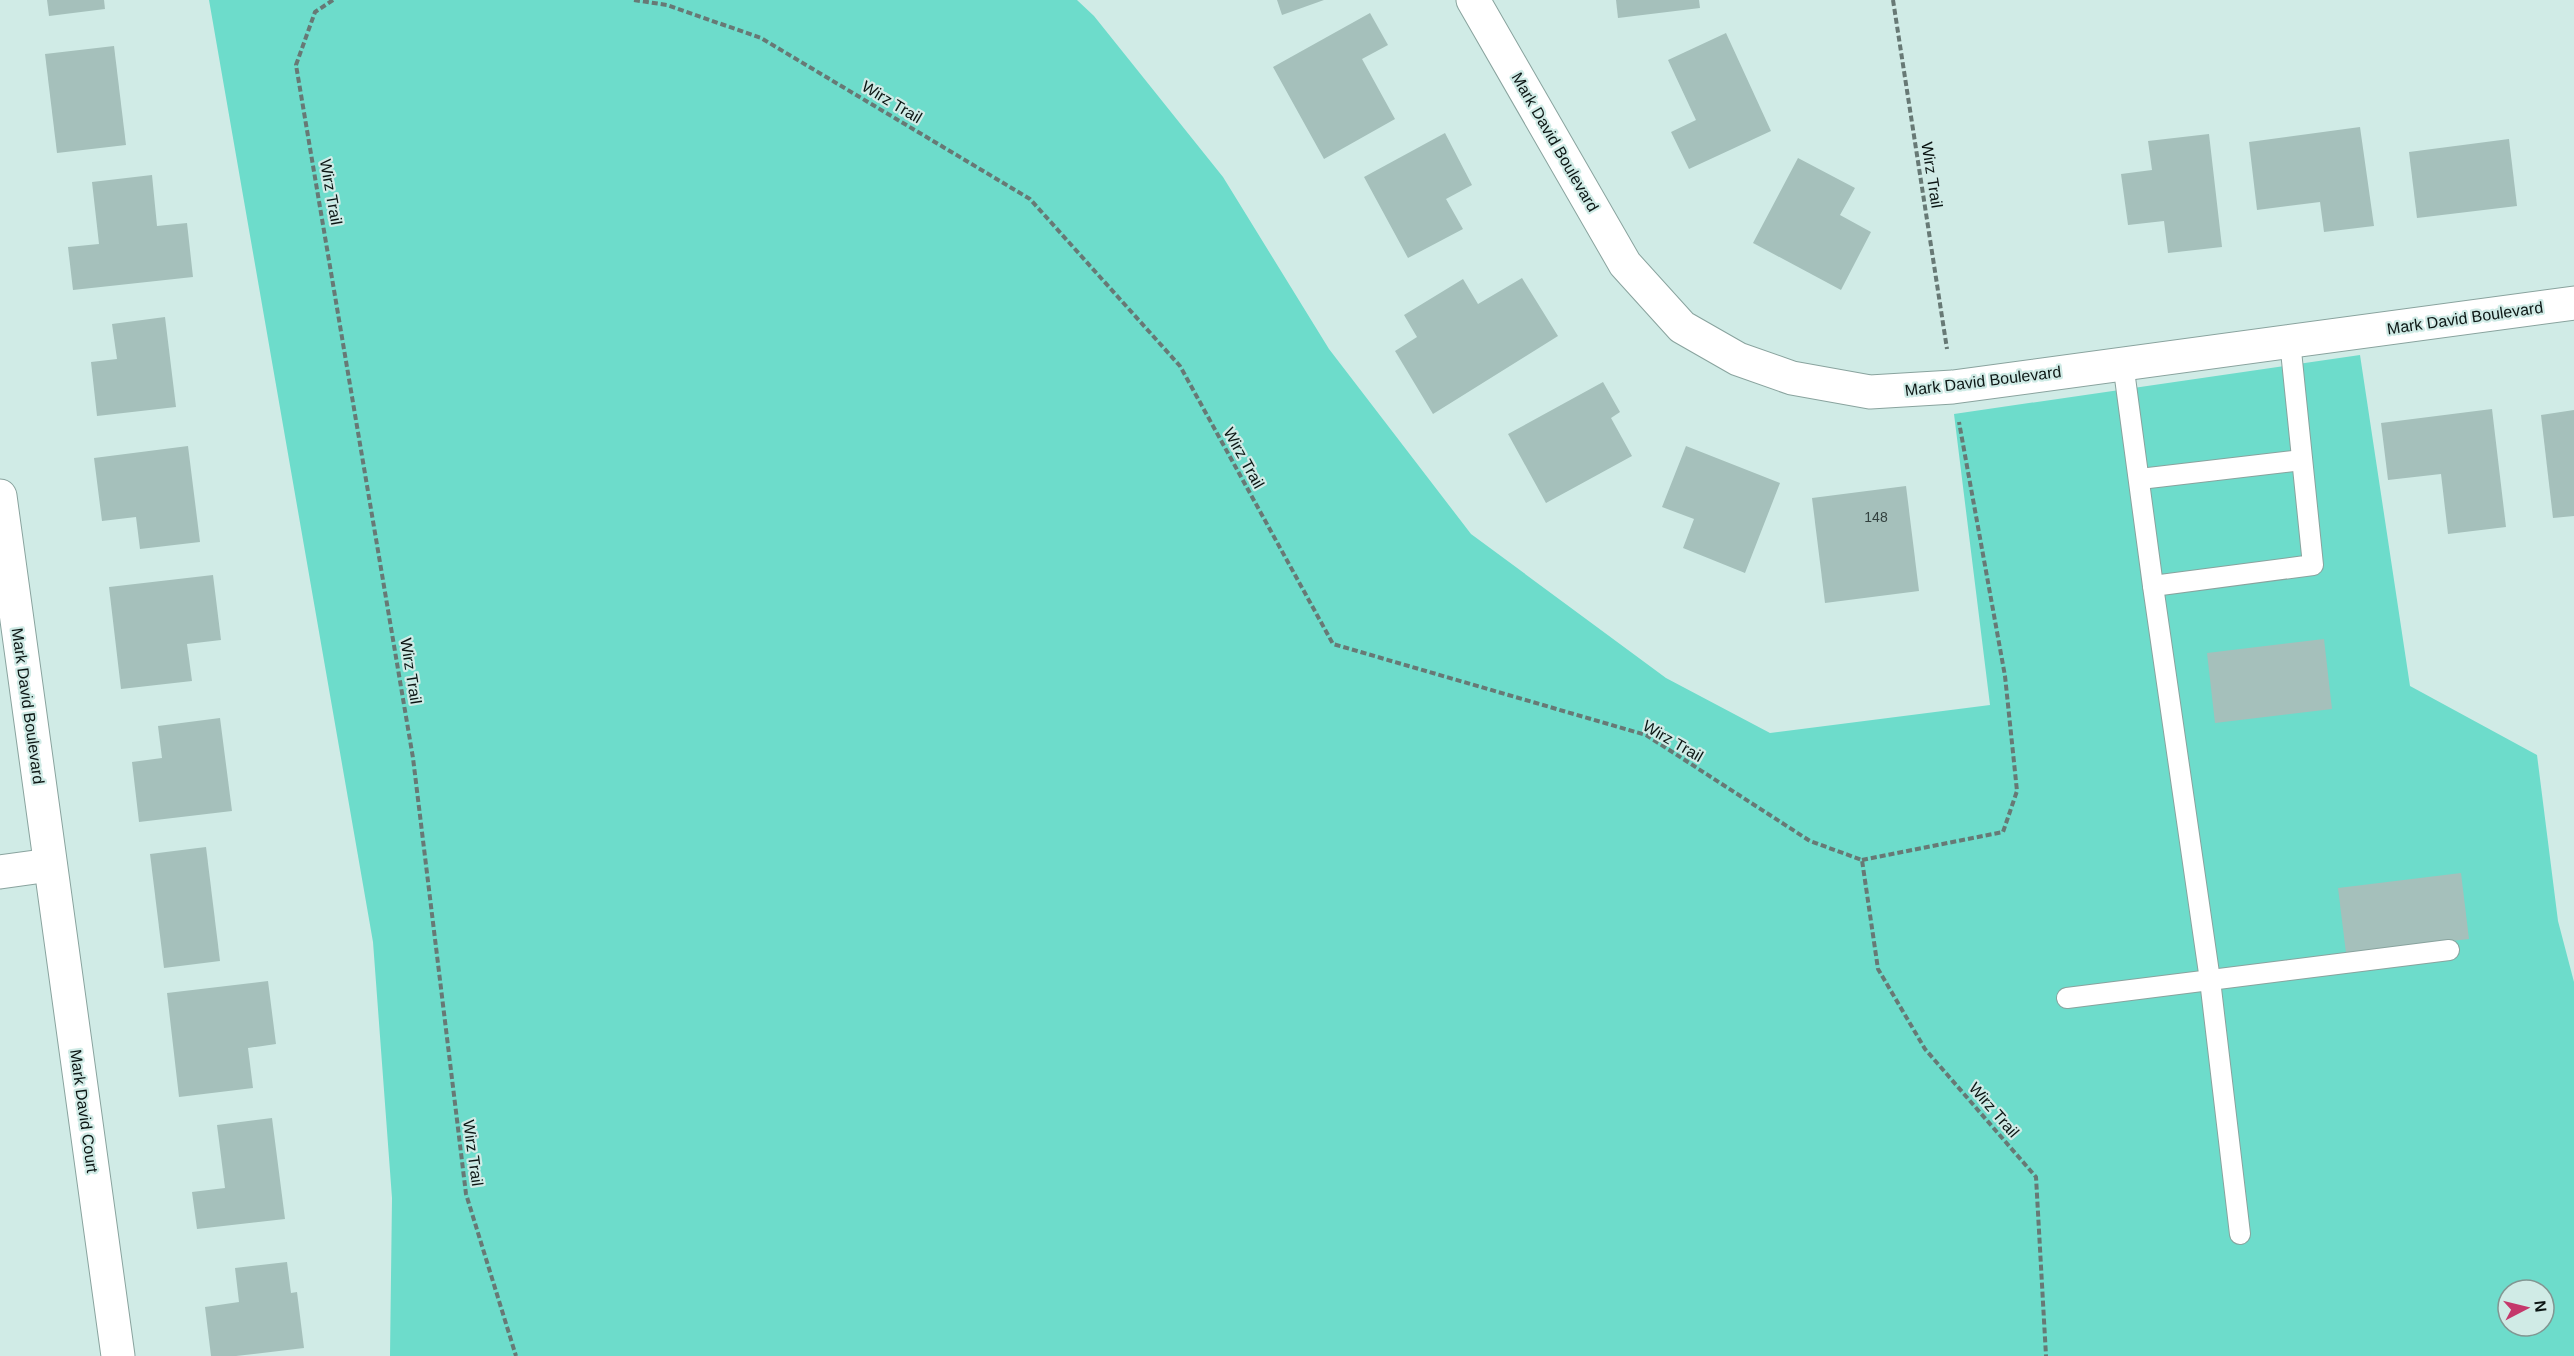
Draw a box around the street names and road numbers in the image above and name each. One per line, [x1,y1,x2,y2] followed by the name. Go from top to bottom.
[1508,70,1602,214] street label: Mark David Boulevard
[859,78,925,126] street label: Wirz Trail
[1918,141,1946,209] street label: Wirz Trail
[317,158,345,226] street label: Wirz Trail
[2386,299,2544,337] street label: Mark David Boulevard
[1904,363,2062,399] street label: Mark David Boulevard
[1220,425,1268,491] street label: Wirz Trail
[9,627,47,785] street label: Mark David Boulevard
[397,637,425,705] street label: Wirz Trail
[1640,717,1706,765] street label: Wirz Trail
[67,1048,101,1174] street label: Mark David Court
[1966,1079,2022,1141] street label: Wirz Trail
[460,1119,486,1187] street label: Wirz Trail

